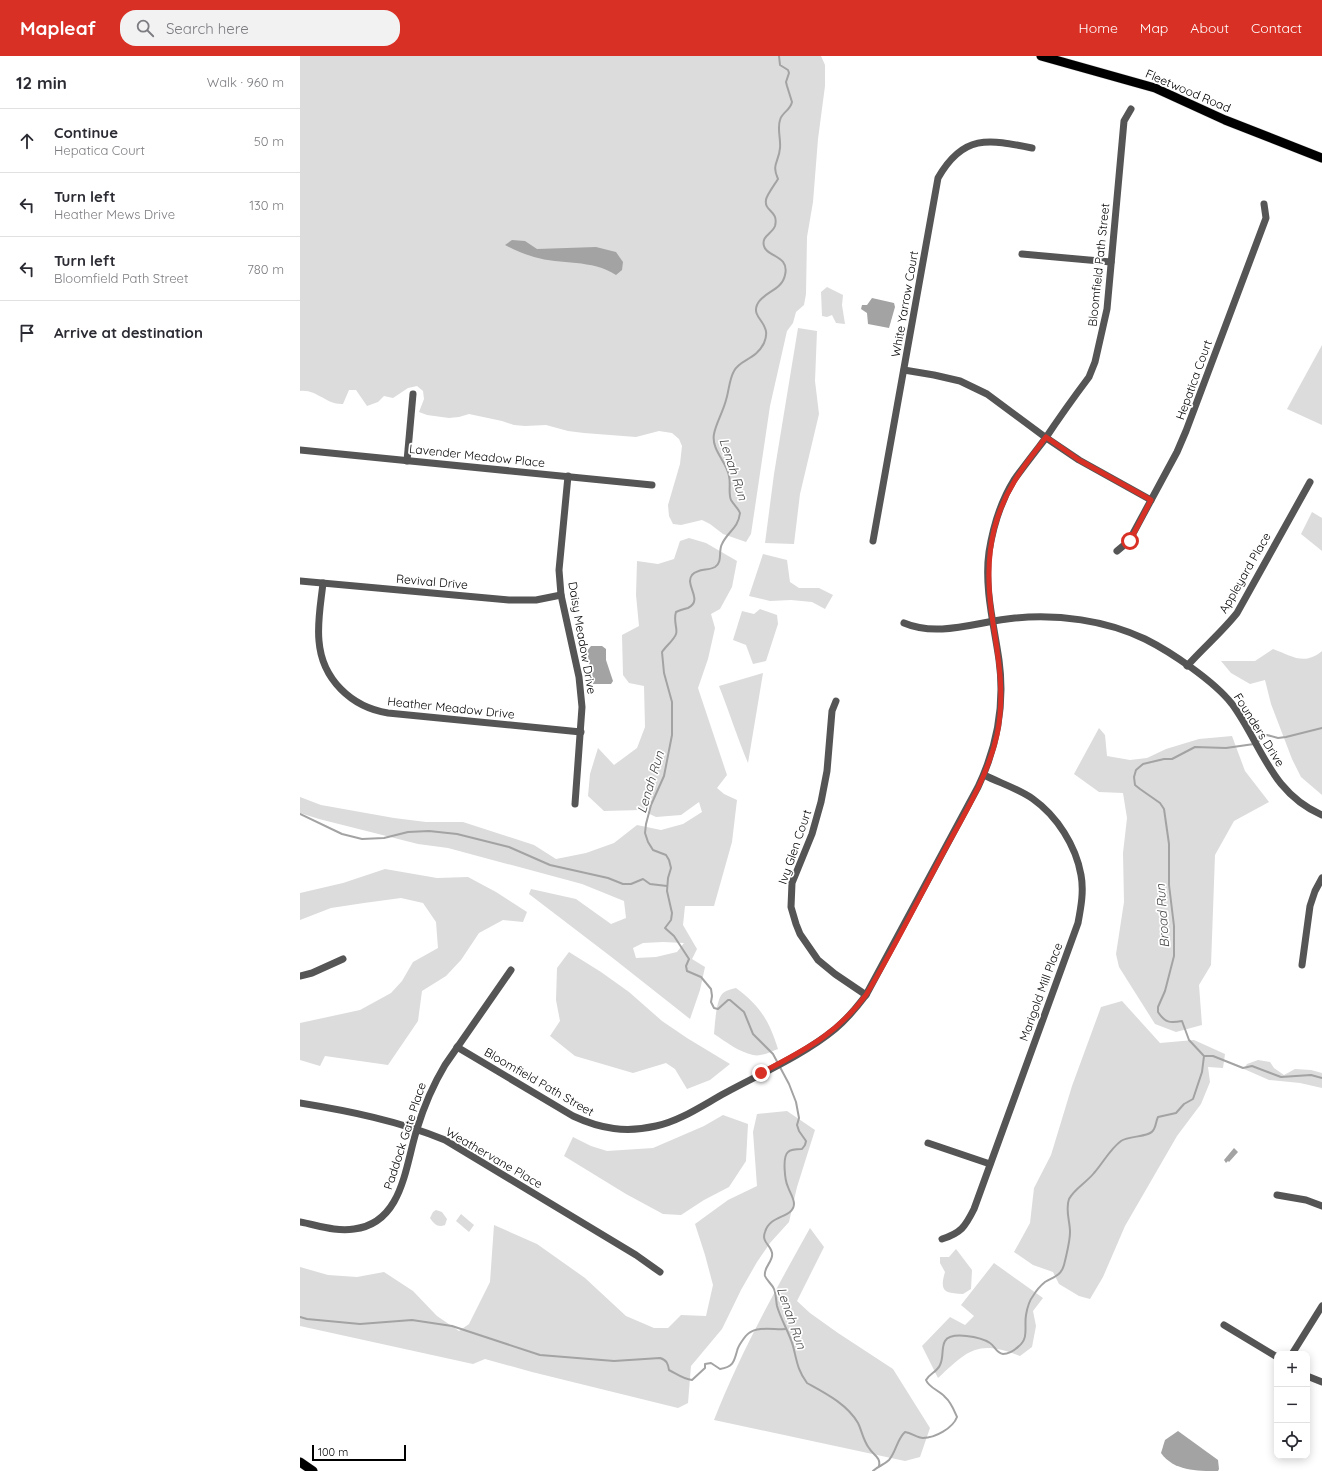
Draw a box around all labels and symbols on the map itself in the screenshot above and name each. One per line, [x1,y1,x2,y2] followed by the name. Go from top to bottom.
[1143,66,1233,115] street label: Fleetwood Road
[1085,202,1112,327] street label: Bloomfield Path Street
[888,250,921,358] street label: White Yarrow Court
[1172,338,1215,422] street label: Hepatica Court
[716,436,752,502] water label: Lenah Run
[408,441,546,470] street label: Lavender Meadow Place
[1215,529,1274,616] street label: Appleyard Place
[1121,532,1139,550] route start
[395,571,469,592] street label: Revival Drive
[565,581,600,696] street label: Daisy Meadow Drive
[1231,690,1288,770] street label: Founders Drive
[387,693,516,722] street label: Heather Meadow Drive
[633,749,667,815] water label: Lenah Run
[775,808,814,886] street label: Ivy Glen Court
[1152,883,1172,948] water label: Broad Run
[1016,940,1065,1043] street label: Marigold Mill Place
[482,1044,597,1119] street label: Bloomfield Path Street
[752,1064,770,1082] route end
[380,1080,429,1191] street label: Paddock Gate Place
[443,1124,545,1191] street label: Weathervane Place
[774,1285,810,1351] water label: Lenah Run
[312,1443,406,1462] scale bar

